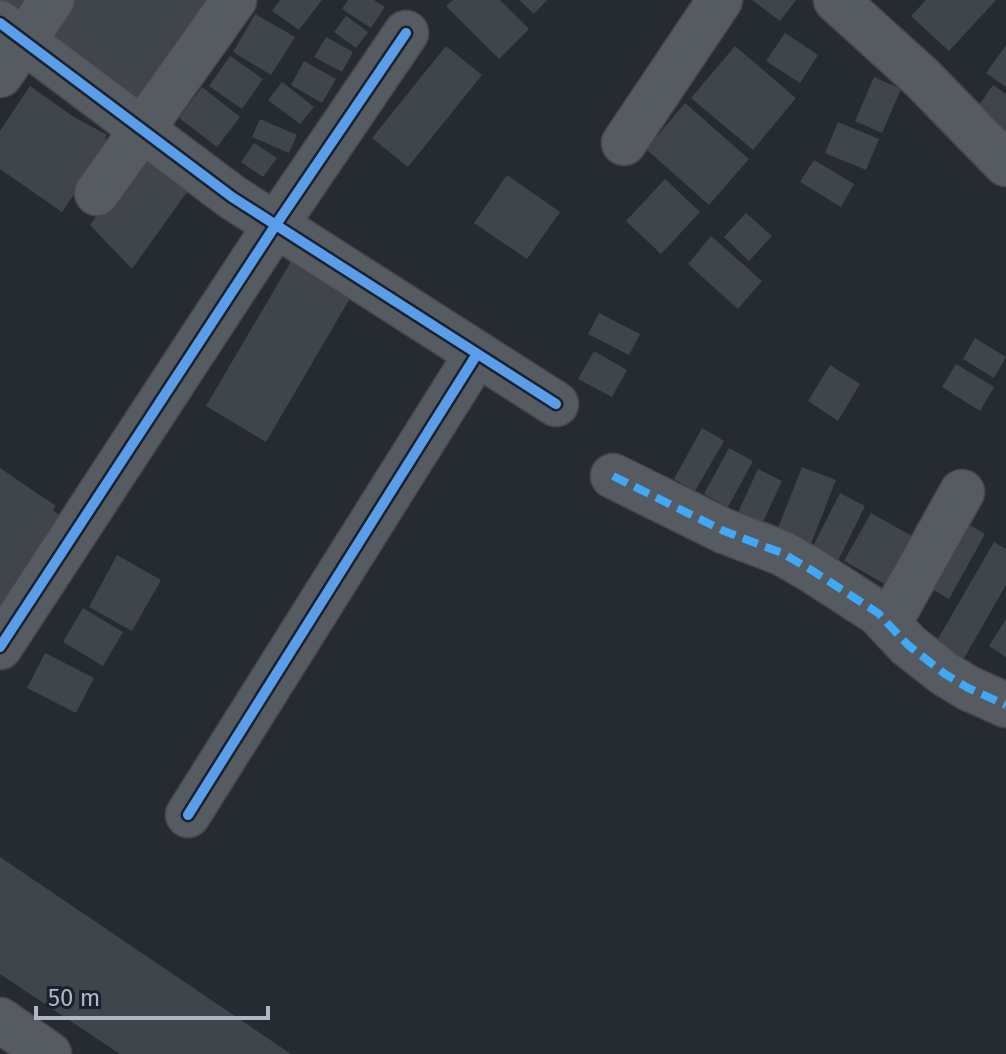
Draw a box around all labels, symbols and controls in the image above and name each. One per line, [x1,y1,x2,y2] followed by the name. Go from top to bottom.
[36,970,268,1020] scale bar
[48,984,100,1012] text: 50 m

